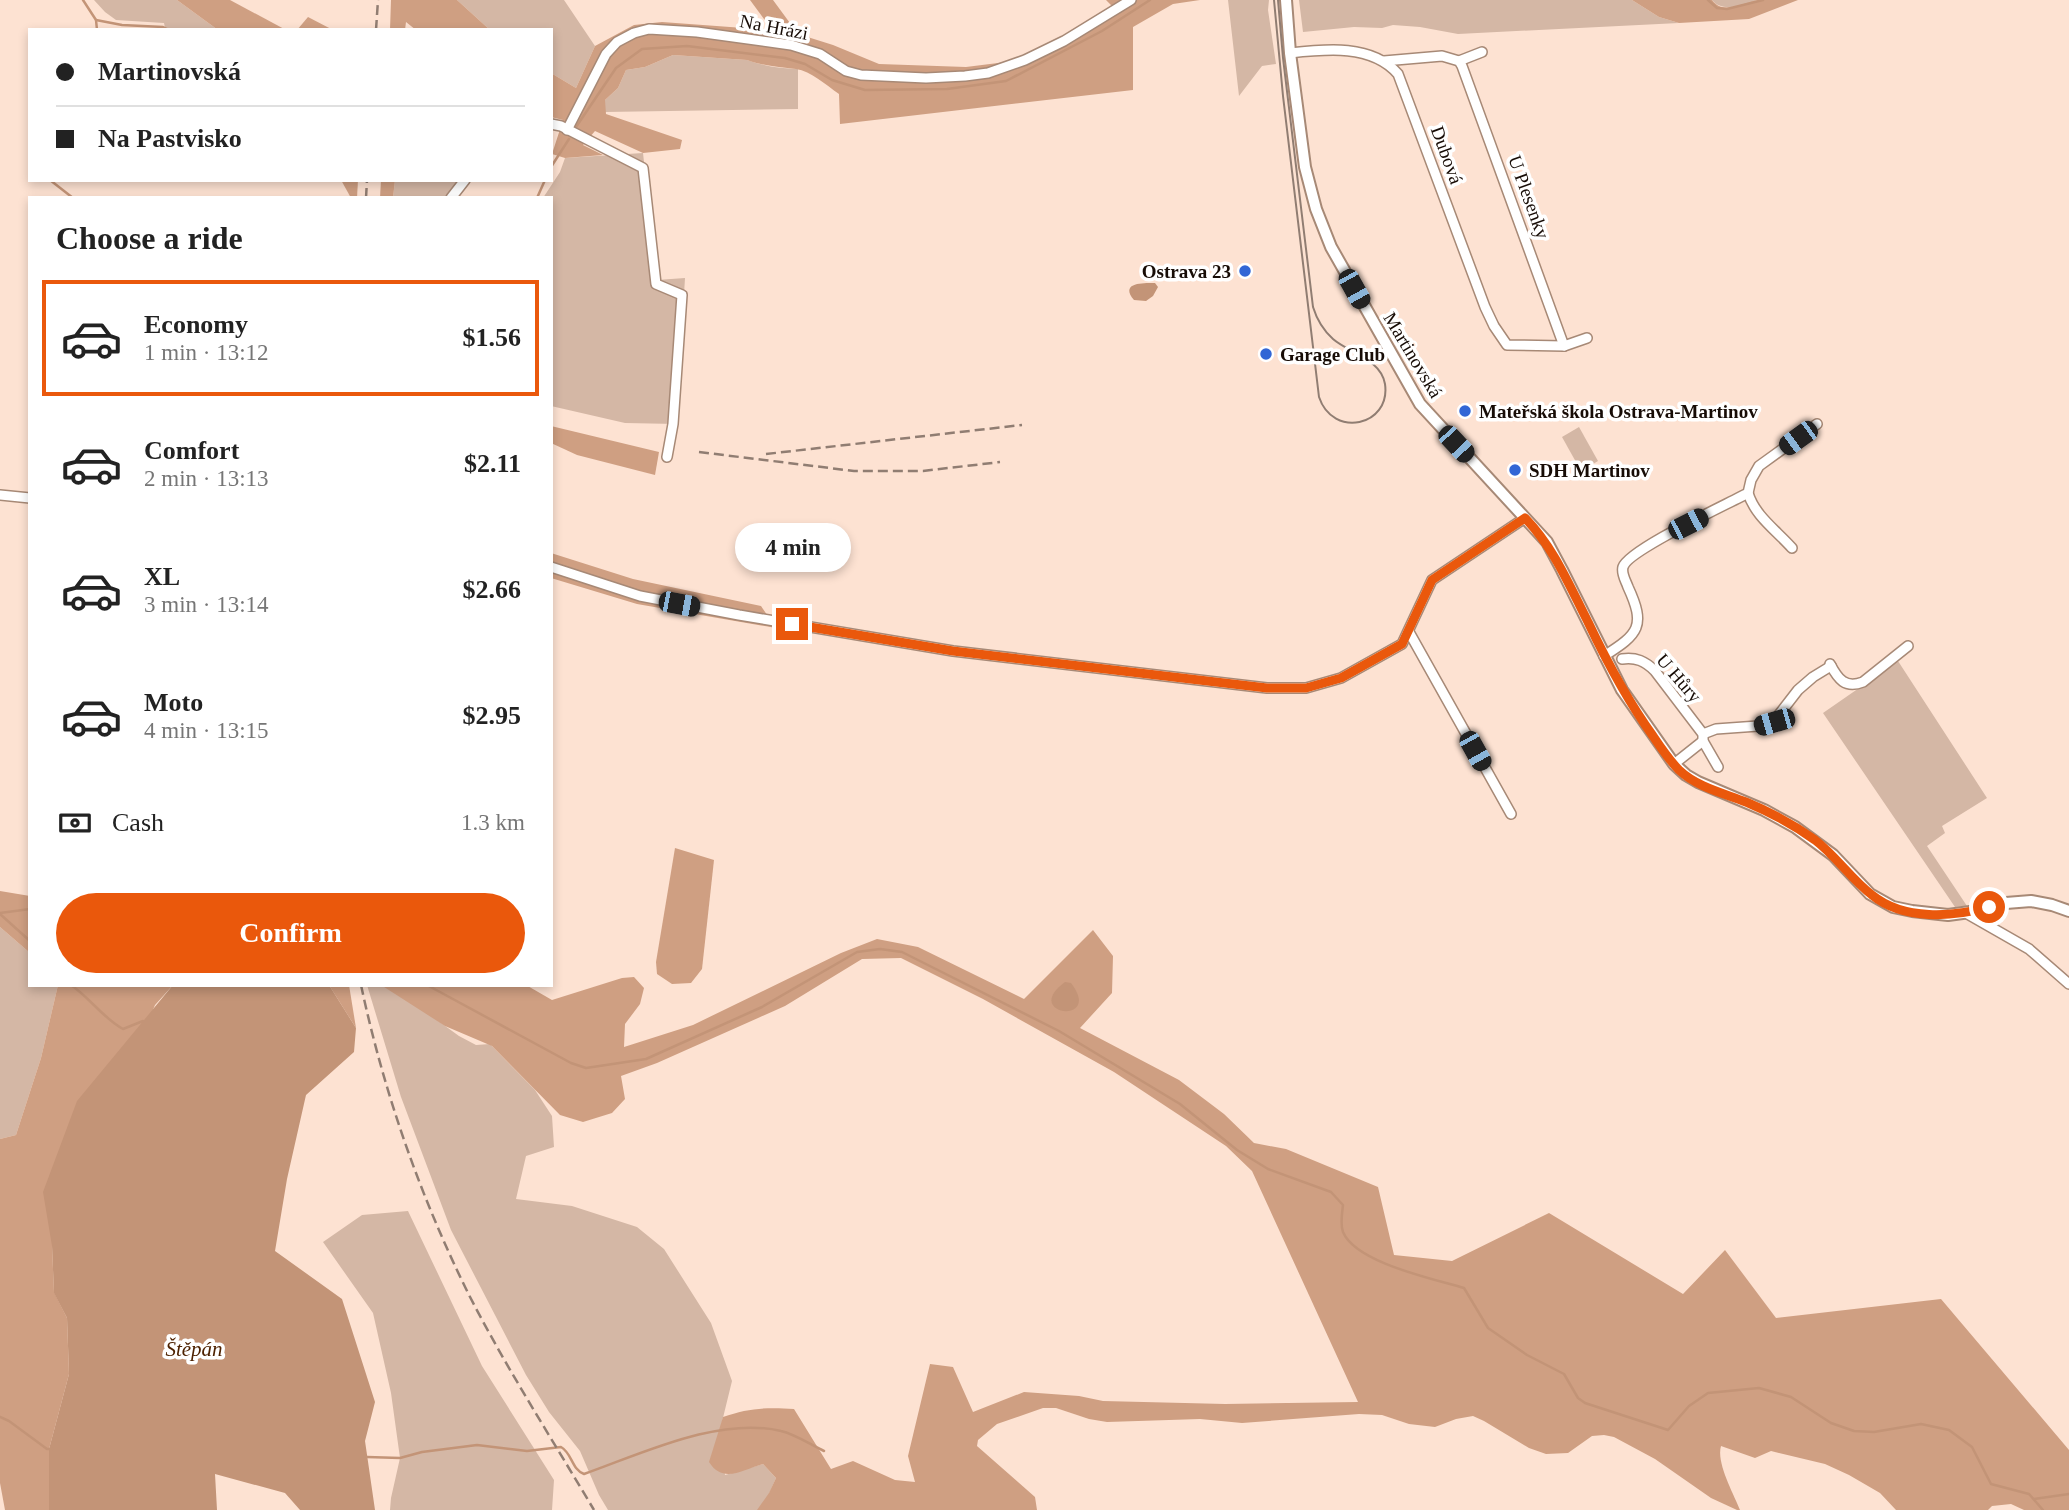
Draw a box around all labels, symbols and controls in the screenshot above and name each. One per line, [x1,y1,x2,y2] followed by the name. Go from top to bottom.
[738,10,810,44] street label: Na Hrázi
[98,57,241,86] text: Martinovská
[1427,123,1467,187] street label: Dubová
[98,124,242,153] text: Na Pastvisko
[1504,152,1554,242] street label: U Plesenky
[56,220,243,256] text: Choose a ride
[1142,261,1231,282] place label: Ostrava 23
[1237,263,1253,279] marker: Ostrava 23
[1335,266,1374,312] car
[60,307,123,370] icon: car
[1379,308,1447,402] street label: Martinovská
[144,310,248,339] text: Economy
[463,323,521,352] text: $1.56
[144,340,269,365] text: 1 min · 13:12
[1280,344,1385,365] place label: Garage Club
[1258,346,1274,362] marker: Garage Club
[1479,401,1758,422] place label: Mateřská škola Ostrava-Martinov
[1457,403,1473,419] marker: Mateřská škola Ostrava-Martinov
[1775,417,1822,459] car
[1434,421,1479,467] car
[60,433,123,496] icon: car
[144,436,239,465] text: Comfort
[464,449,521,478] text: $2.11
[1529,460,1650,481] place label: SDH Martinov
[1507,462,1523,478] marker: SDH Martinov
[144,466,269,491] text: 2 min · 13:13
[1665,505,1712,543] car
[734,522,850,572] callout: 4 min
[765,535,821,560] text: 4 min
[60,559,123,622] icon: car
[144,562,180,591] text: XL
[463,575,521,604] text: $2.66
[657,590,702,618] car
[144,592,269,617] text: 3 min · 13:14
[776,608,808,640] route end
[1652,649,1706,707] street label: U Hůry
[60,685,123,748] icon: car
[144,688,203,717] text: Moto
[463,701,521,730] text: $2.95
[1751,706,1798,738] car
[144,718,269,743] text: 4 min · 13:15
[1456,728,1495,774] car
[56,804,94,842] icon: cash
[112,808,164,837] text: Cash
[461,810,525,835] text: 1.3 km
[1973,891,2005,923] route start
[56,893,525,973] button: Confirm
[165,1337,223,1361] water label: Štěpán

